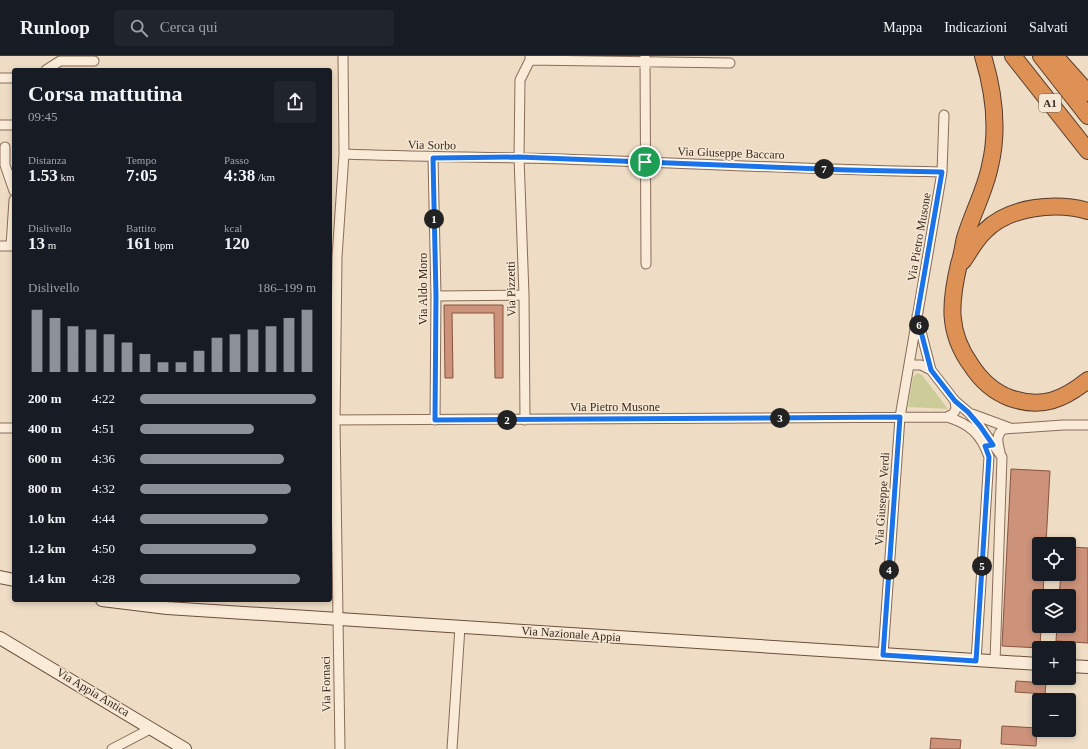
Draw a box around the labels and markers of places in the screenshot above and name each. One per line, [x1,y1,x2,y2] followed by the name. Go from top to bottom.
[628,145,662,179] pin
[814,159,834,179] pin: 7
[424,209,444,229] pin: 1
[909,315,929,335] pin: 6
[770,408,790,428] pin: 3
[497,410,517,430] pin: 2
[972,556,992,576] pin: 5
[879,560,899,580] pin: 4

